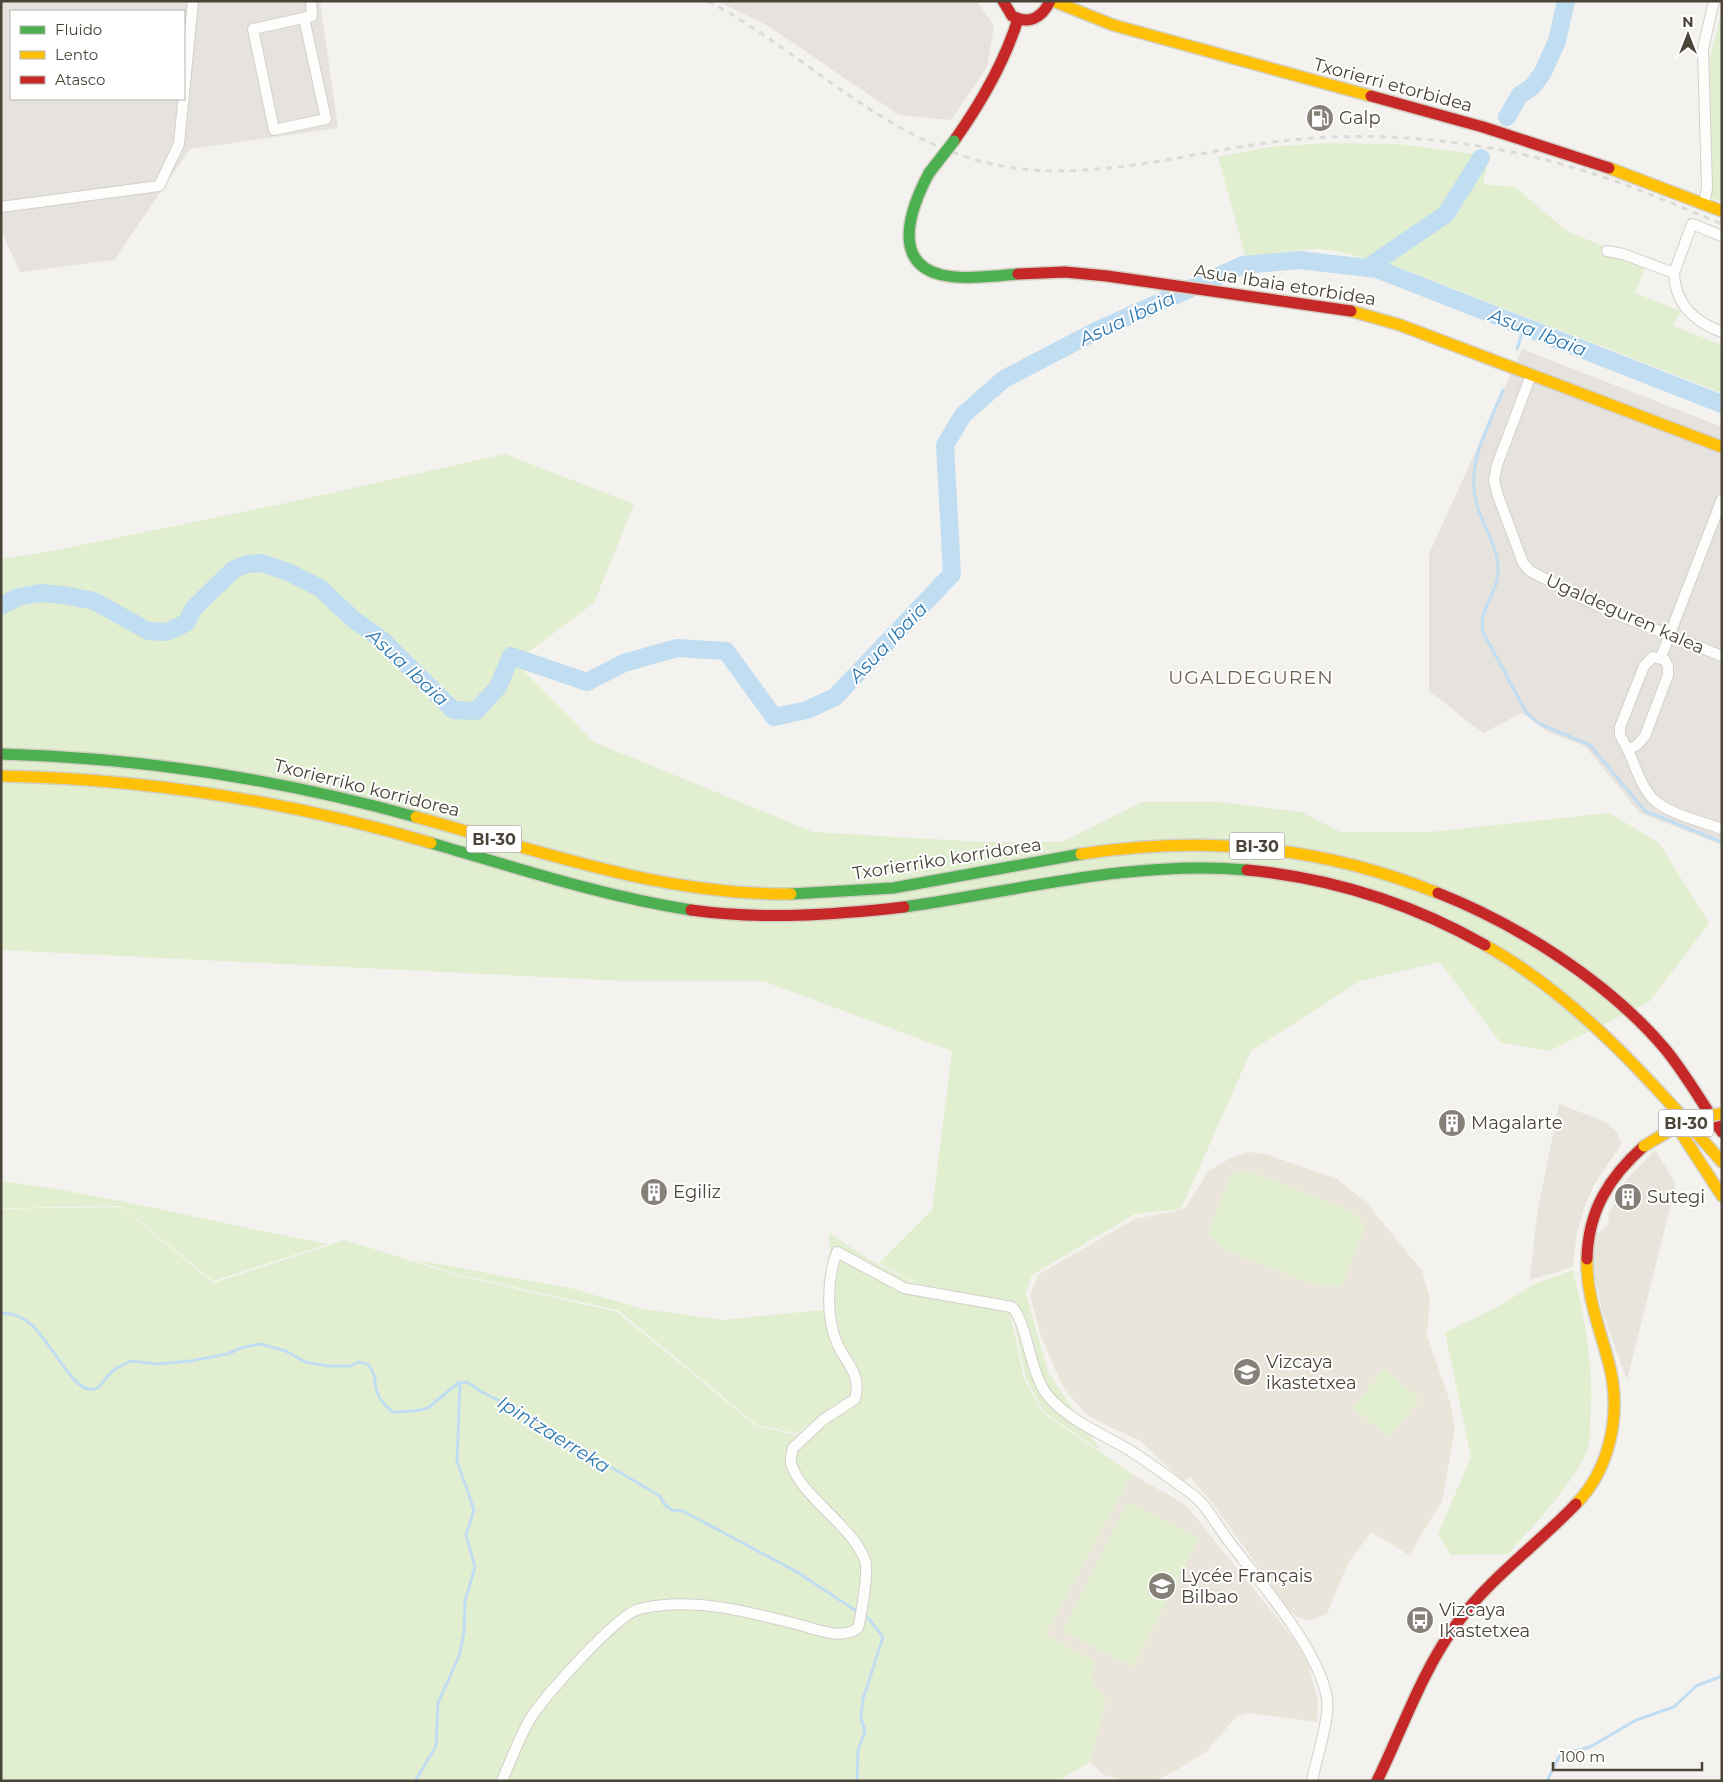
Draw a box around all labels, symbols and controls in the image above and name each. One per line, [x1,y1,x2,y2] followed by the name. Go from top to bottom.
[10,10,185,100] legend
[1663,10,1713,60] north arrow
[1682,13,1694,31] text: N
[55,20,102,39] text: Fluido
[55,45,98,64] text: Lento
[1311,53,1475,117] street label: Txorierri etorbidea
[55,70,105,89] text: Atasco
[1305,103,1335,133] fuel station icon: Galp
[1339,107,1381,129] place label: Galp
[1192,260,1378,310] street label: Asua Ibaia etorbidea
[1075,286,1179,351] water label: Asua Ibaia
[1485,303,1590,362] water label: Asua Ibaia
[1542,569,1708,659] street label: Ugaldeguren kalea
[844,597,932,688] water label: Asua Ibaia
[361,623,453,711] water label: Asua Ibaia
[1168,666,1334,689] district label: UGALDEGUREN
[272,754,462,822] street label: Txorierriko korridorea
[466,826,522,852] road number: BI-30
[1230,832,1284,859] road number: BI-30
[851,833,1043,885] street label: Txorierriko korridorea
[1437,1108,1467,1138] building icon: Magalarte
[1658,1110,1714,1136] road number: BI-30
[1471,1112,1563,1134] place label: Magalarte
[639,1177,669,1207] building icon: Egiliz
[673,1181,721,1203] place label: Egiliz
[1613,1182,1643,1212] building icon: Sutegi
[1647,1186,1705,1208] place label: Sutegi
[1266,1351,1357,1394] place label: Vizcaya ikastetxea
[1232,1357,1262,1387] school or university icon: Vizcaya ikastetxea
[493,1391,614,1478] water label: Ipintzaerreka
[1181,1565,1313,1608] place label: Lycée Français Bilbao
[1147,1571,1177,1601] school or university icon: Lycée Français Bilbao
[1439,1599,1530,1642] place label: Vizcaya Ikastetxea
[1405,1605,1435,1635] bus stop icon: Vizcaya Ikastetxea
[1553,1740,1702,1772] scale bar
[1560,1747,1605,1766] text: 100 m

